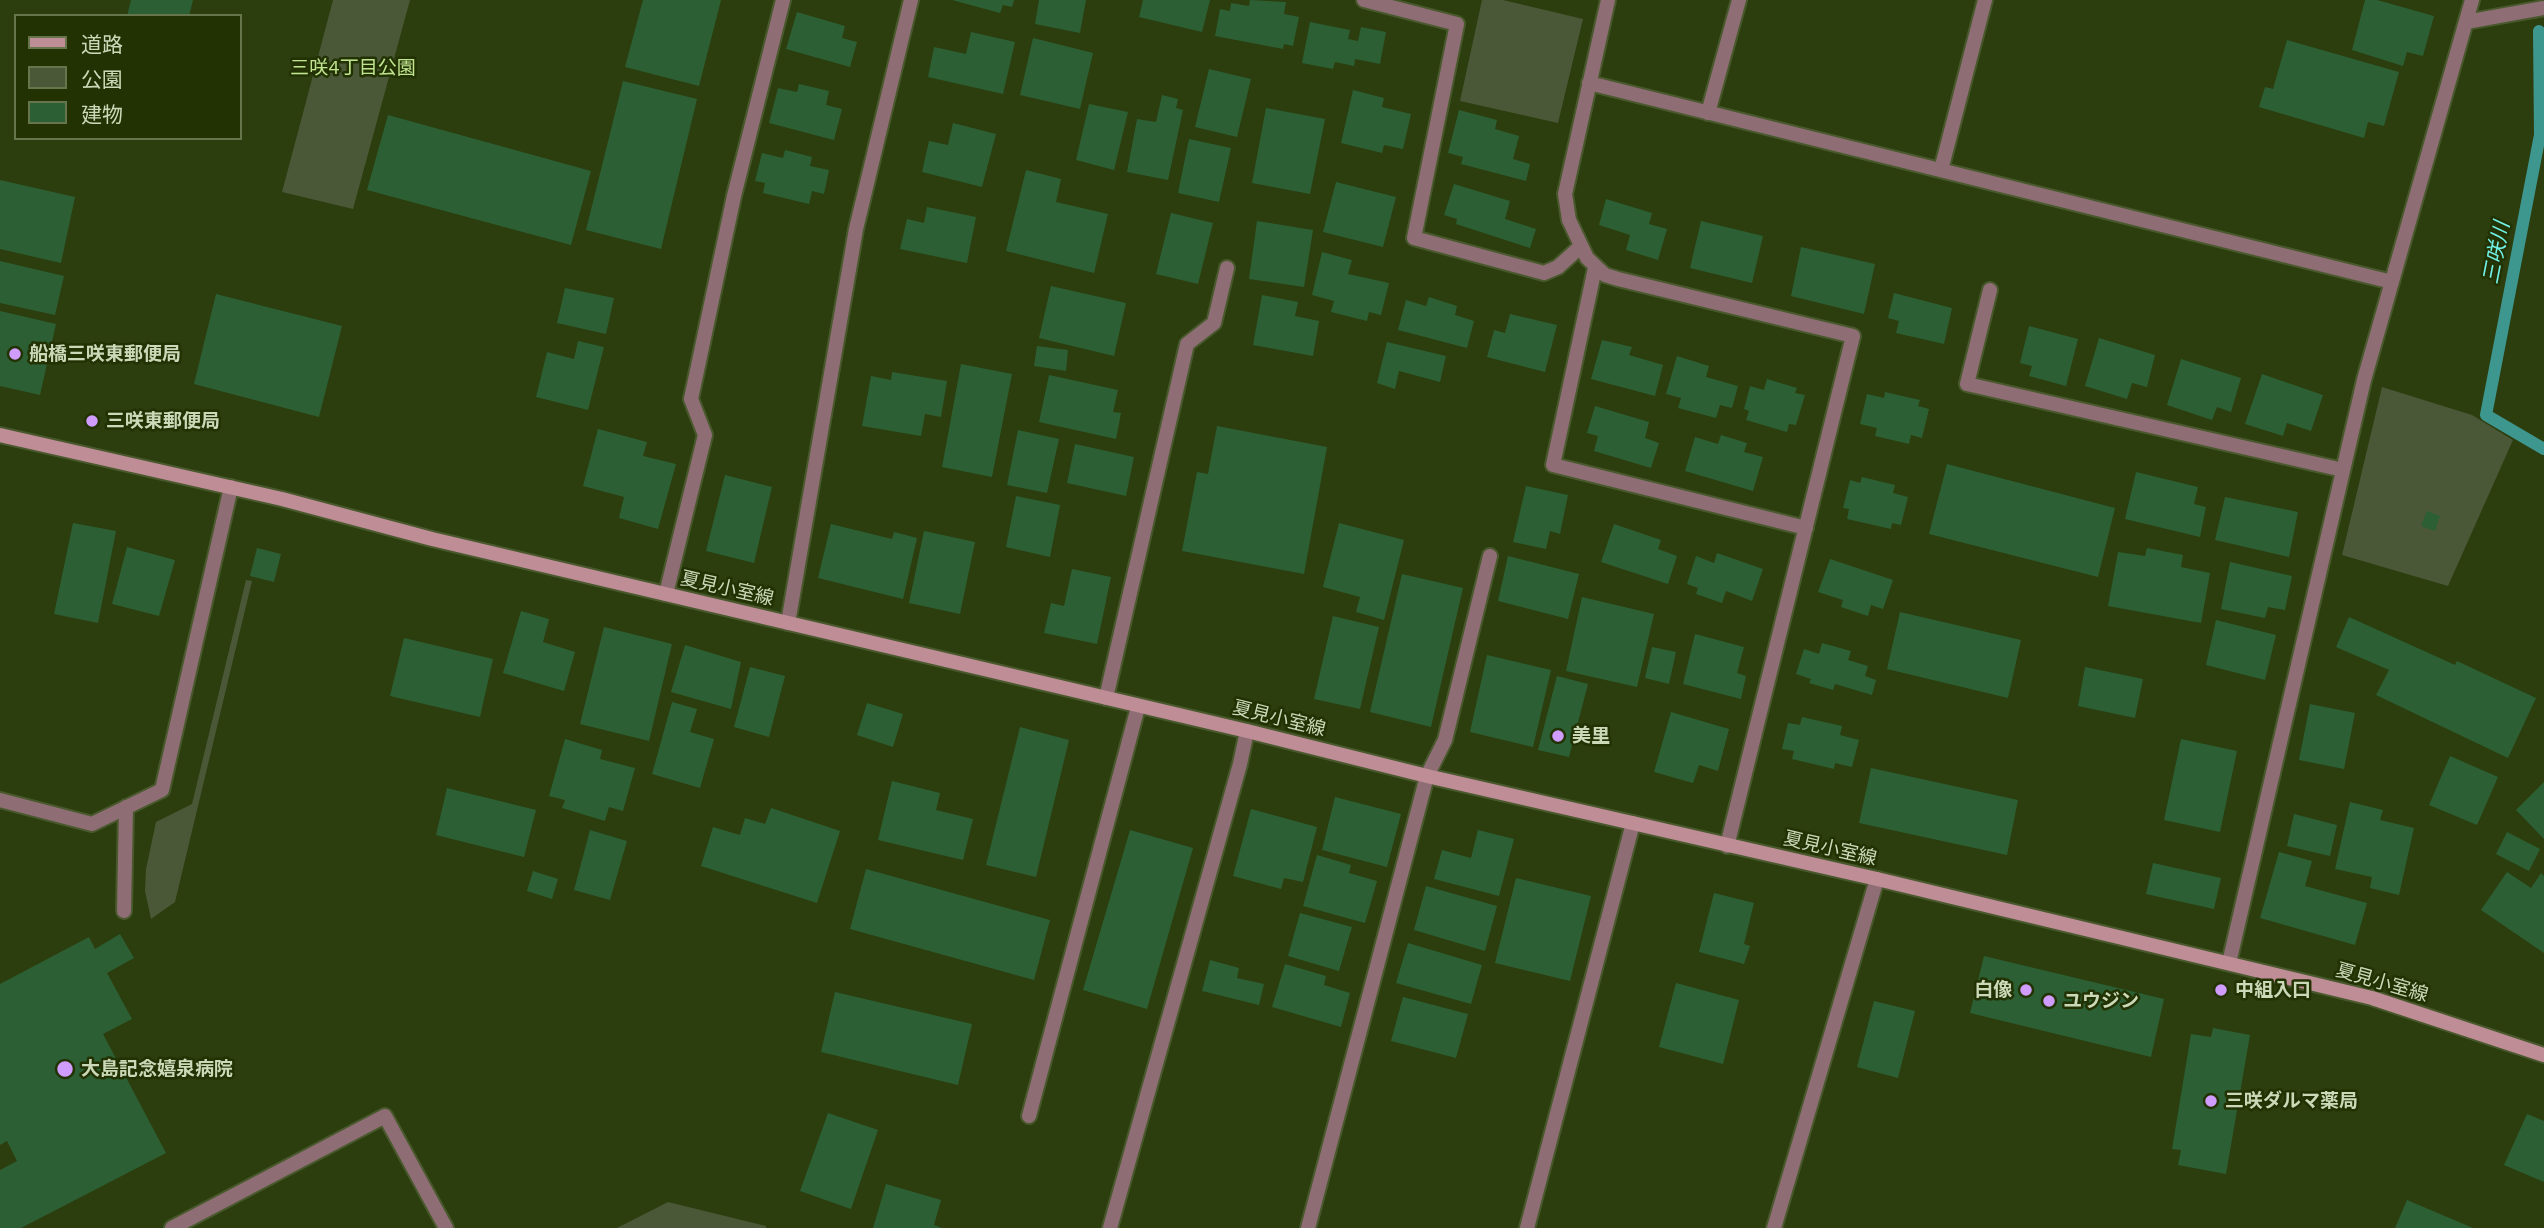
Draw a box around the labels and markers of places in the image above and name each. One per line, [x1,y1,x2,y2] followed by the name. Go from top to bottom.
[29,343,181,365] place label: 船橋三咲東郵便局
[7,346,23,362] marker: 船橋三咲東郵便局
[106,410,220,432] place label: 三咲東郵便局
[84,413,100,429] marker: 三咲東郵便局
[1572,725,1610,747] place label: 美里
[1550,728,1566,744] marker: 美里
[1974,979,2012,1001] place label: 白像
[2235,979,2311,1001] place label: 中組入口
[2018,982,2034,998] marker: 白像
[2213,982,2229,998] marker: 中組入口
[2063,990,2139,1012] place label: ユウジン
[2041,993,2057,1009] marker: ユウジン
[81,1058,233,1080] place label: 大島記念嬉泉病院
[55,1059,75,1079] marker: 大島記念嬉泉病院
[2225,1090,2358,1112] place label: 三咲ダルマ薬局
[2203,1093,2219,1109] marker: 三咲ダルマ薬局

